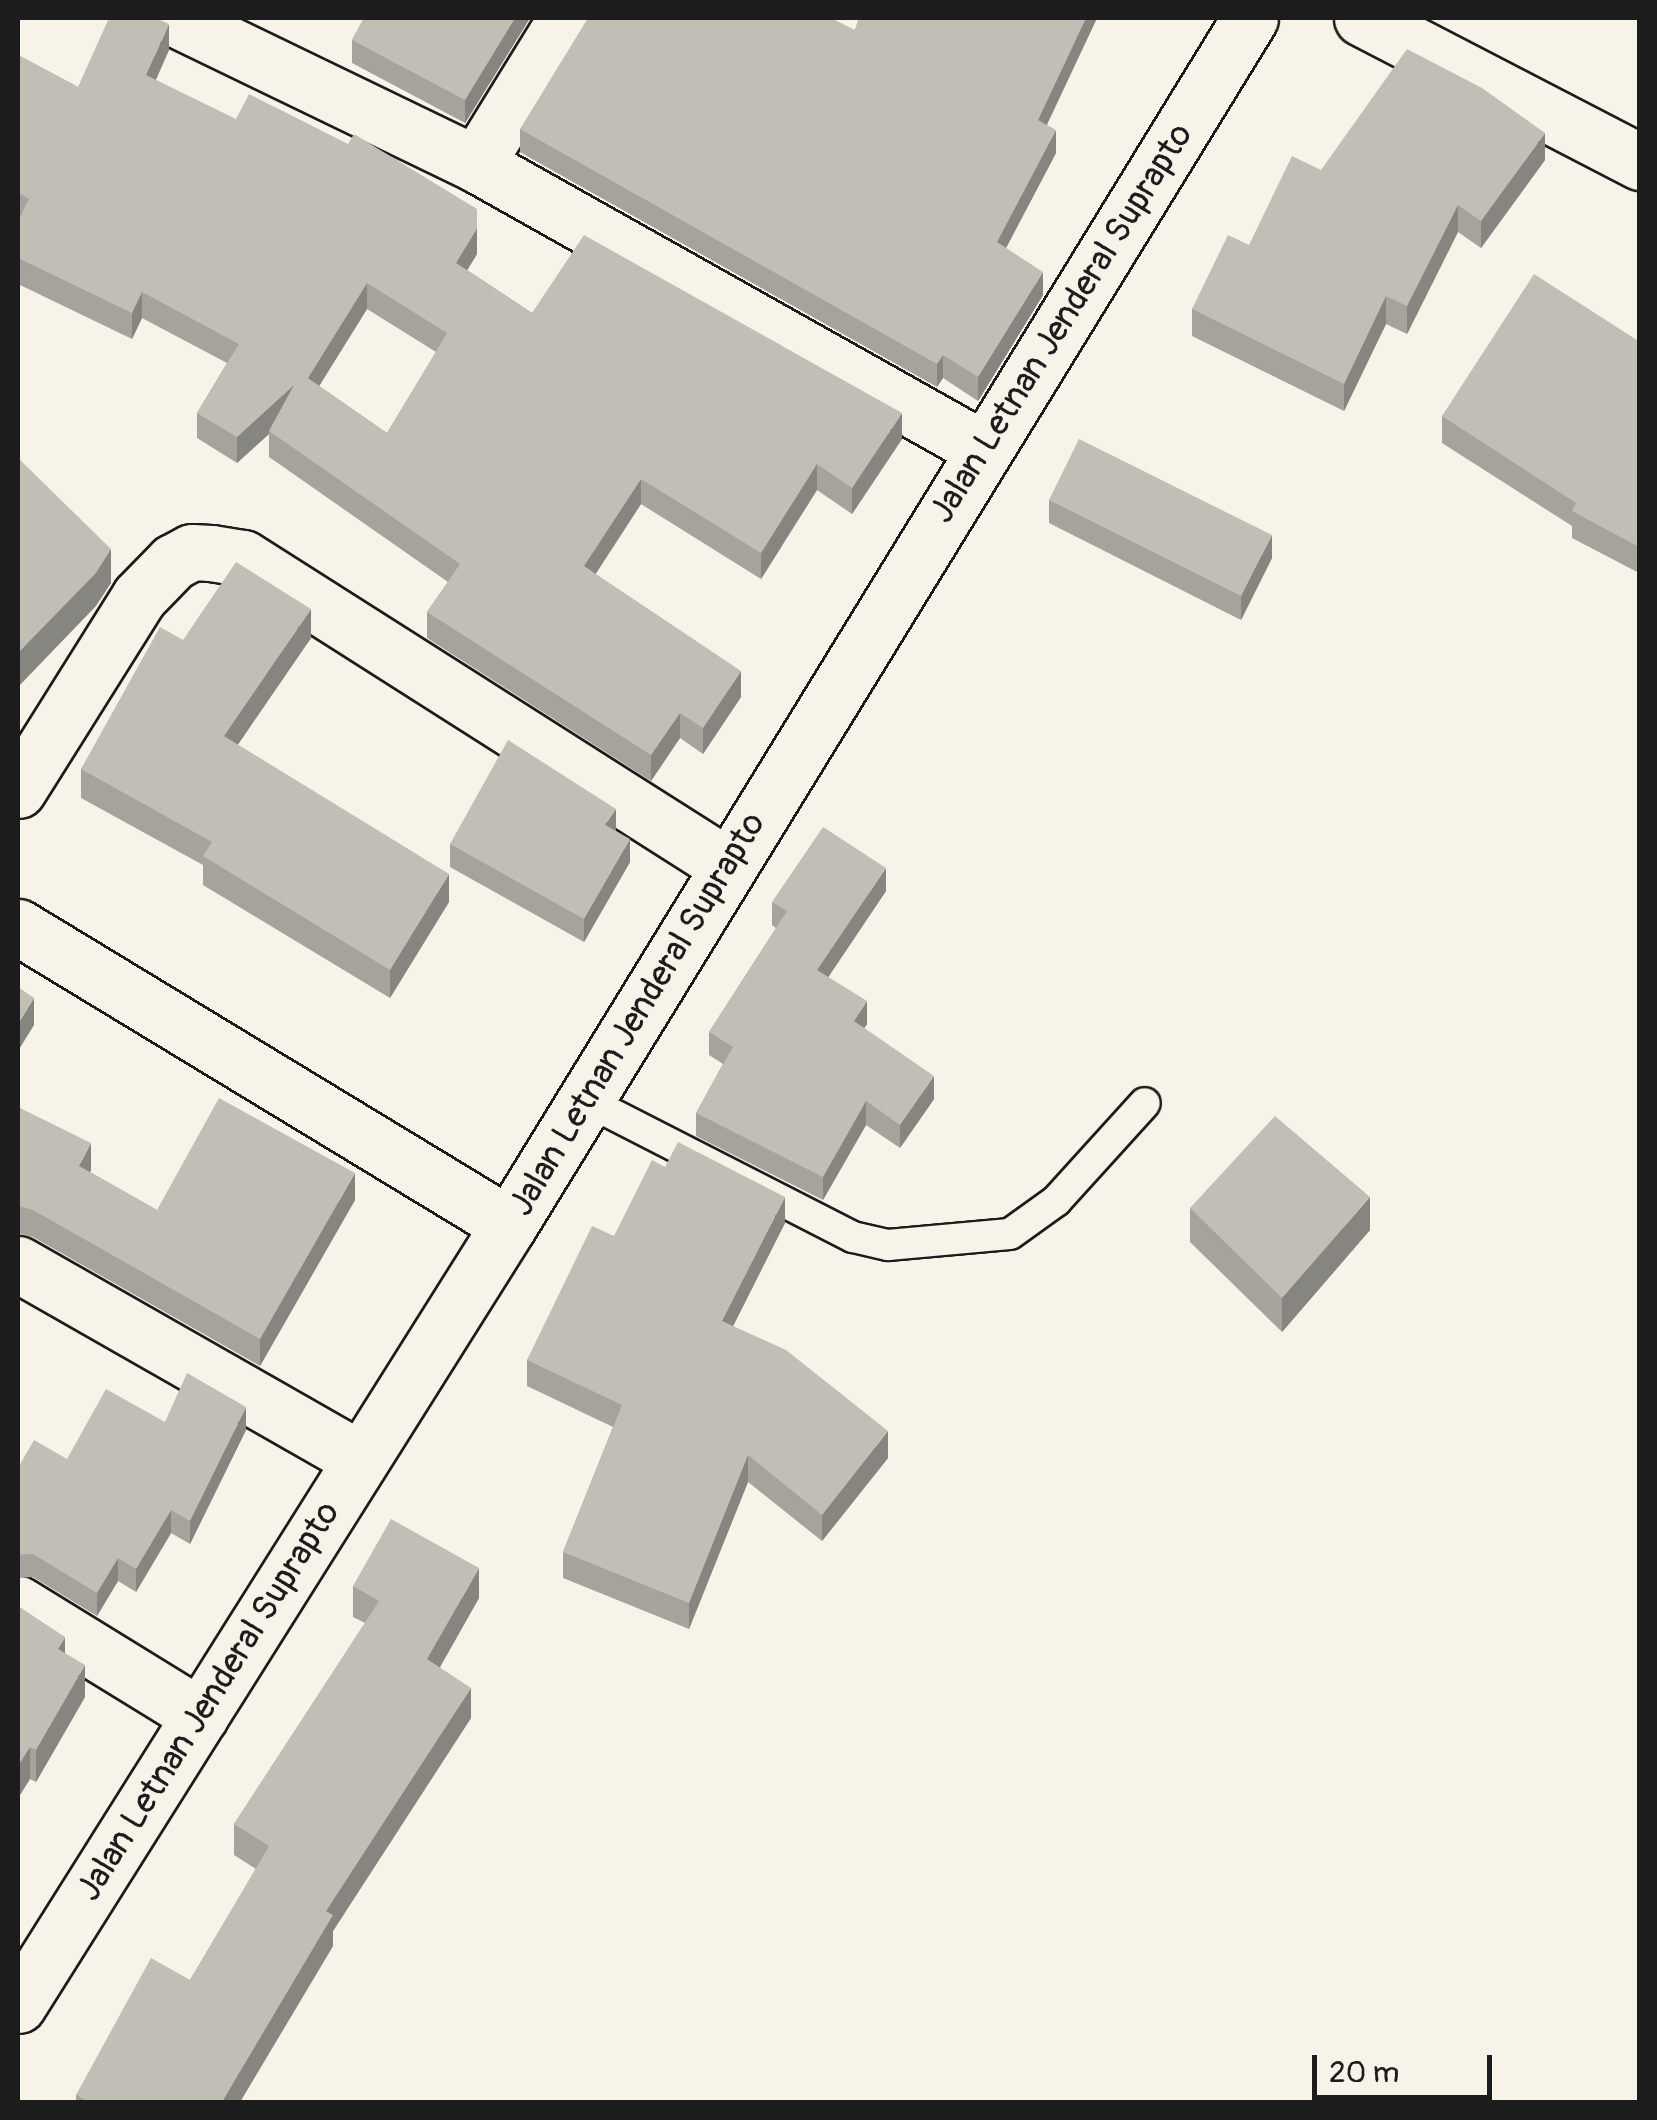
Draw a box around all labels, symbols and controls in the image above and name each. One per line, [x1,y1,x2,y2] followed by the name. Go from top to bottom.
[921,116,1201,530] street label: Jalan Letnan Jenderal Suprapto
[500,805,774,1223] street label: Jalan Letnan Jenderal Suprapto
[68,1494,348,1908] street label: Jalan Letnan Jenderal Suprapto
[1317,2035,1497,2097] scale bar
[1329,2054,1399,2091] text: 20 m

